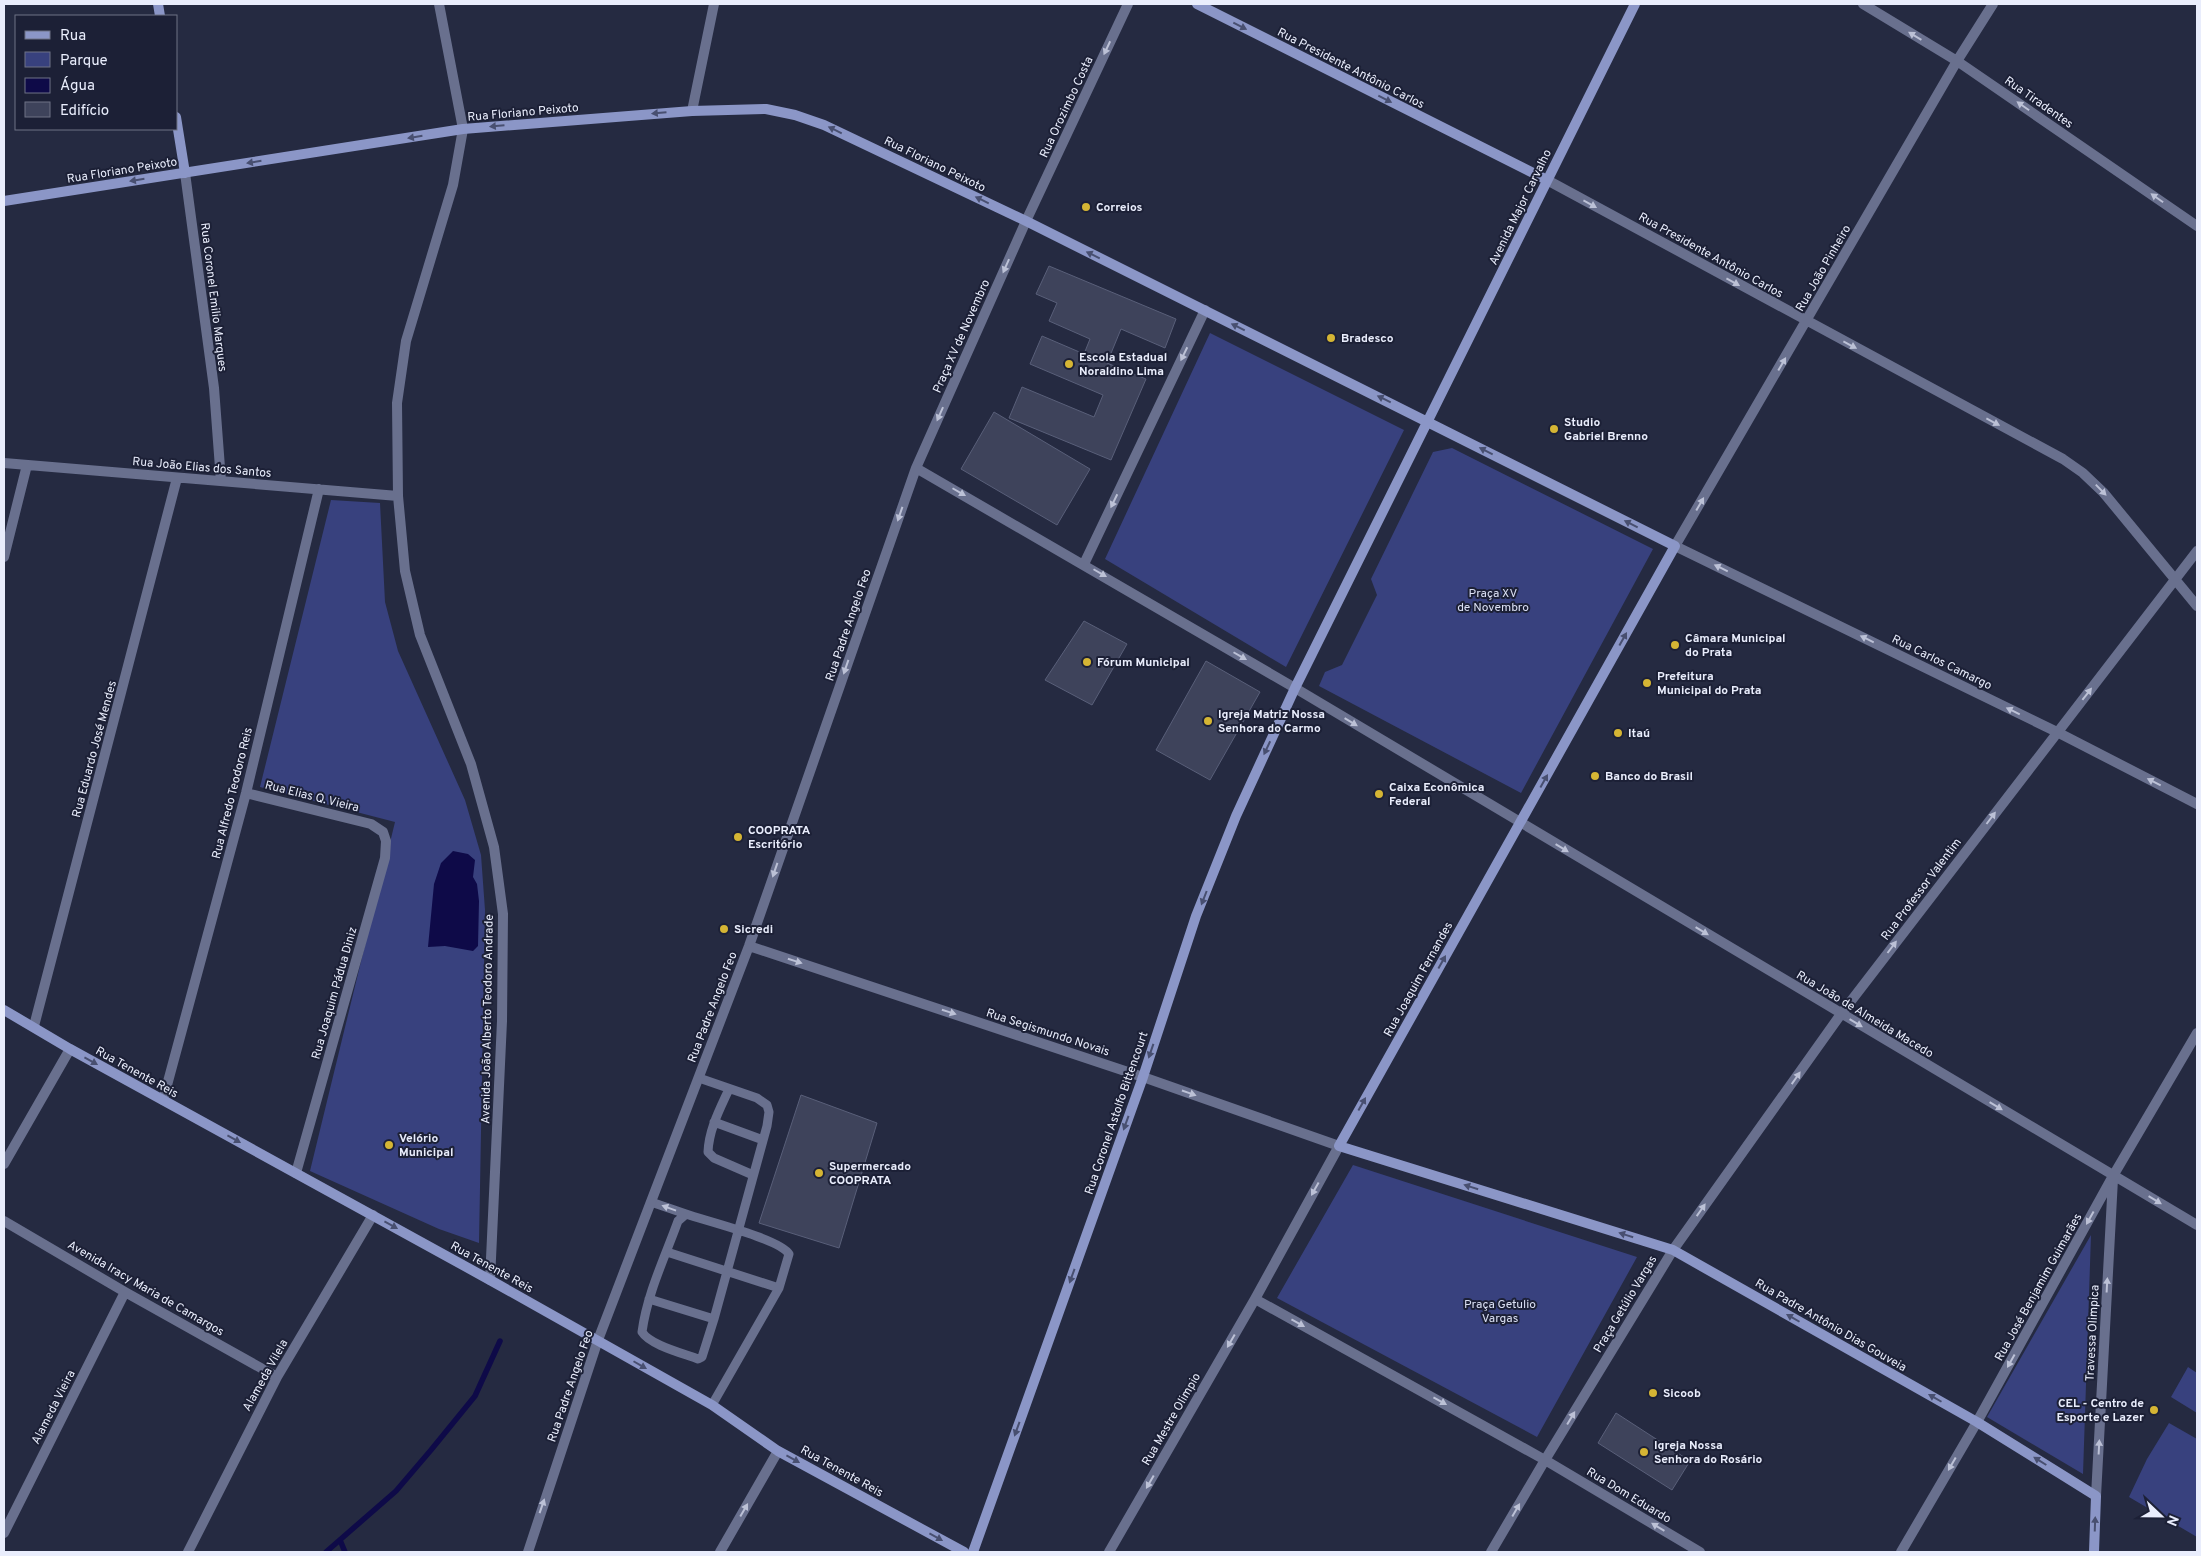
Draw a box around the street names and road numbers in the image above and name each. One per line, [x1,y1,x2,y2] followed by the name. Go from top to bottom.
[1274,25,1427,113] street label: Rua Presidente Antônio Carlos
[1036,54,1097,161] street label: Rua Orozimbo Costa
[2001,73,2076,132] street label: Rua Tiradentes
[467,100,580,126] street label: Rua Floriano Peixoto
[881,133,988,197] street label: Rua Floriano Peixoto
[1486,147,1556,268] street label: Avenida Major Carvalho
[66,154,179,188] street label: Rua Floriano Peixoto
[1635,209,1786,302] street label: Rua Presidente Antônio Carlos
[196,222,230,373] street label: Rua Coronel Emilio Marques
[1793,222,1855,315] street label: Rua João Pinheiro
[930,277,994,396] street label: Praça XV de Novembro
[132,454,272,482] street label: Rua João Elias dos Santos
[822,567,876,684] street label: Rua Padre Angelo Feo
[1889,632,1995,694] street label: Rua Carlos Camargo
[69,679,121,819] street label: Rua Eduardo José Mendes
[209,726,257,861] street label: Rua Alfredo Teodoro Reis
[263,778,360,816] street label: Rua Elias Q. Vieira
[1878,835,1966,944] street label: Rua Professor Valentim
[478,914,498,1124] street label: Avenida João Alberto Teodoro Andrade
[1381,919,1457,1040] street label: Rua Joaquim Fernandes
[308,925,362,1061] street label: Rua Joaquim Pádua Diniz
[684,949,742,1065] street label: Rua Padre Angelo Feo
[1793,967,1936,1062] street label: Rua João de Almeida Macedo
[984,1005,1112,1061] street label: Rua Segismundo Novais
[1081,1030,1152,1197] street label: Rua Coronel Astolfo Bittencourt
[92,1043,181,1102] street label: Rua Tenente Reis
[1992,1211,2086,1364] street label: Rua José Benjamim Guimarães
[64,1237,227,1340] street label: Avenida Iracy Maria de Camargos
[447,1238,536,1297] street label: Rua Tenente Reis
[1590,1253,1661,1356] street label: Praça Getúlio Vargas
[1752,1276,1909,1376] street label: Rua Padre Antônio Dias Gouveia
[2082,1284,2104,1382] street label: Travessa Olimpica
[544,1328,598,1445] street label: Rua Padre Angelo Feo
[239,1337,292,1414] street label: Alameda Vilela
[28,1368,79,1447] street label: Alameda Vieira
[1139,1370,1205,1469] street label: Rua Mestre Olimpio
[797,1442,886,1501] street label: Rua Tenente Reis
[1583,1464,1674,1528] street label: Rua Dom Eduardo

